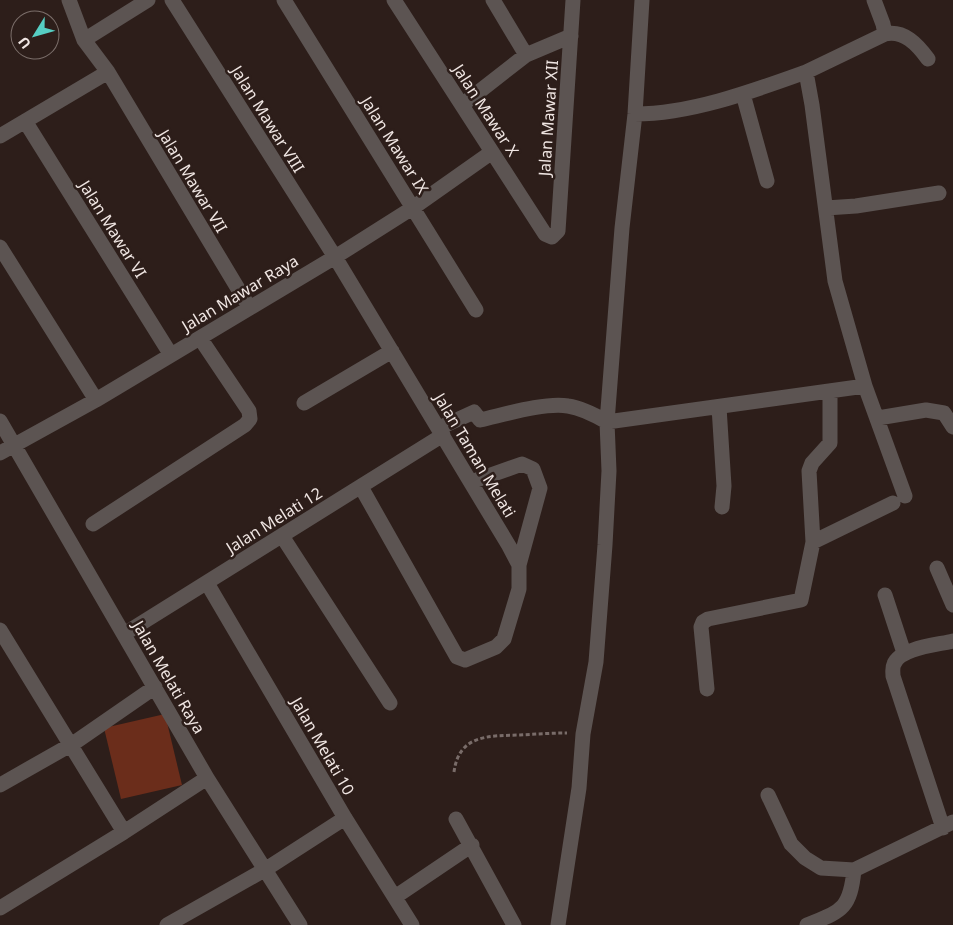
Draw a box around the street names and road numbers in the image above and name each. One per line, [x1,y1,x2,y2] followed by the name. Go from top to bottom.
[447,58,524,161] street label: Jalan Mawar X
[533,59,563,179] street label: Jalan Mawar XII
[225,60,310,177] street label: Jalan Mawar VIII
[355,90,434,198] street label: Jalan Mawar IX
[152,124,232,237] street label: Jalan Mawar VII
[73,174,152,282] street label: Jalan Mawar VI
[176,249,302,338] street label: Jalan Mawar Raya
[428,387,521,521] street label: Jalan Taman Melati
[220,482,326,559] street label: Jalan Melati 12
[127,615,210,738] street label: Jalan Melati Raya
[285,691,360,799] street label: Jalan Melati 10

